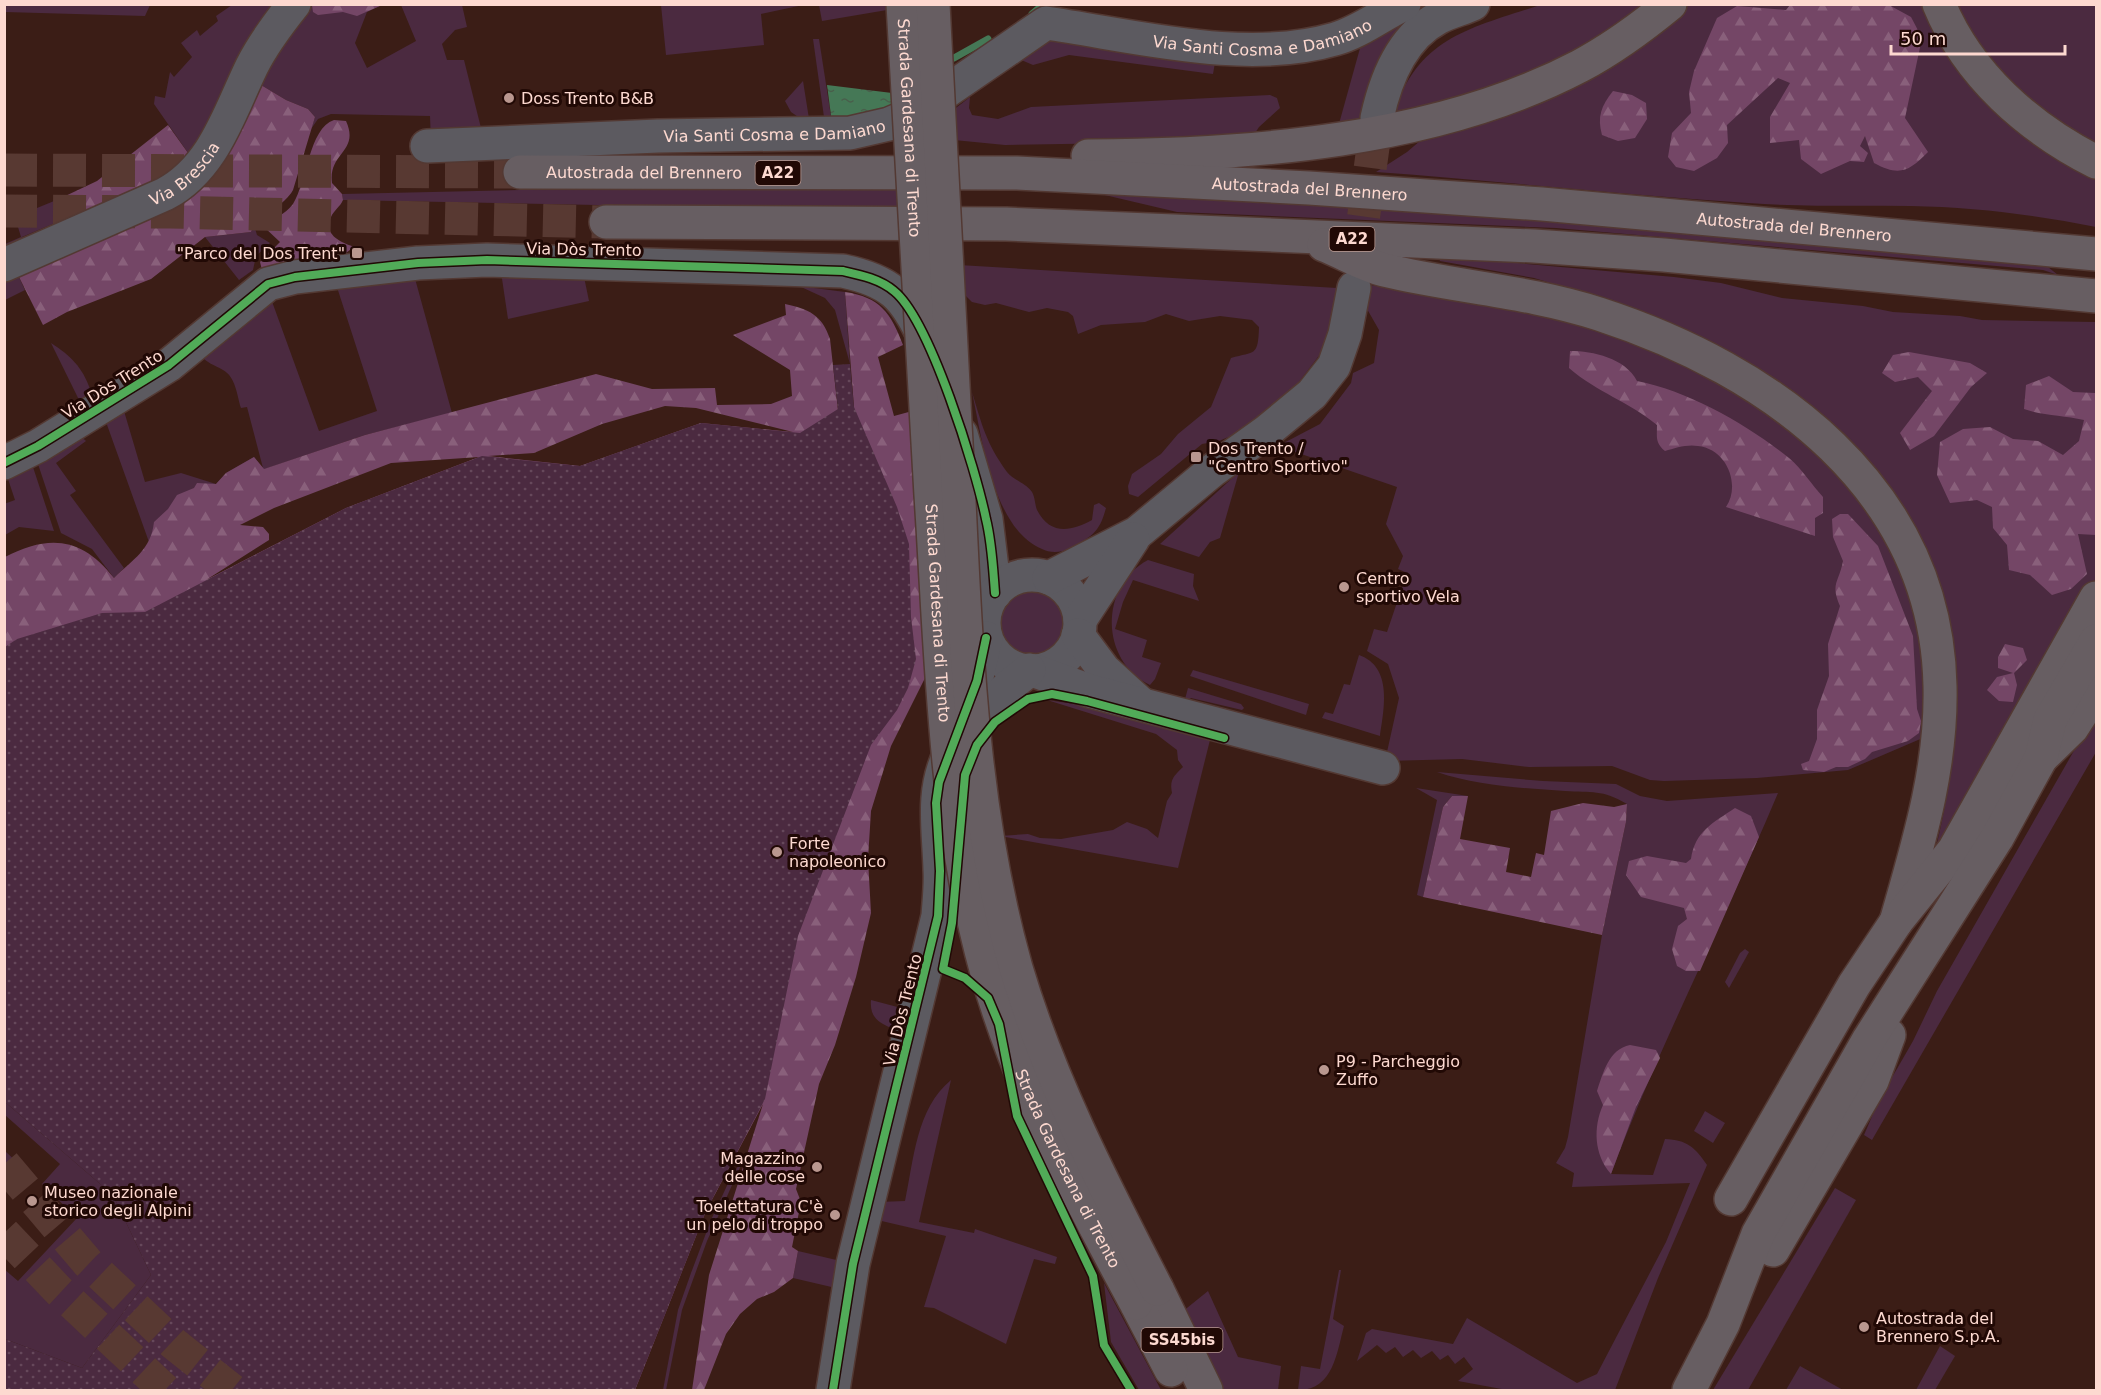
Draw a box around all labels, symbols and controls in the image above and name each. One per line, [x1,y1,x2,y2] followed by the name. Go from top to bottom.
[1151,15,1375,60] street label: Via Santi Cosma e Damiano
[894,18,925,238] street label: Strada Gardesana di Trento
[1891,18,2065,56] scale bar
[1900,28,1946,49] text: 50 m
[521,89,654,108] place label: Doss Trento B&B
[502,91,516,105] marker: Doss Trento B&B
[663,116,887,146] street label: Via Santi Cosma e Damiano
[147,139,224,210] street label: Via Brescia
[756,161,800,185] road number: A22
[546,163,742,182] street label: Autostrada del Brennero
[1211,174,1408,205] street label: Autostrada del Brennero
[1696,209,1892,246] street label: Autostrada del Brennero
[1330,227,1374,251] road number: A22
[526,239,642,260] street label: Via Dòs Trento
[177,244,345,263] place label: "Parco del Dos Trent"
[350,246,364,260] marker: "Parco del Dos Trent"
[58,346,166,423] street label: Via Dòs Trento
[1208,439,1348,476] place label: Dos Trento / "Centro Sportivo"
[1189,450,1203,464] marker: Dos Trento / "Centro Sportivo"
[922,503,954,723] street label: Strada Gardesana di Trento
[1356,569,1460,606] place label: Centro sportivo Vela
[1337,580,1351,594] marker: Centro sportivo Vela
[789,834,886,871] place label: Forte napoleonico
[770,845,784,859] marker: Forte napoleonico
[879,952,926,1068] street label: Via Dòs Trento
[1336,1052,1460,1089] place label: P9 - Parcheggio Zuffo
[1317,1063,1331,1077] marker: P9 - Parcheggio Zuffo
[1011,1066,1124,1271] street label: Strada Gardesana di Trento
[720,1149,805,1186] place label: Magazzino delle cose
[810,1160,824,1174] marker: Magazzino delle cose
[44,1183,192,1220] place label: Museo nazionale storico degli Alpini
[25,1194,39,1208] marker: Museo nazionale storico degli Alpini
[686,1197,823,1234] place label: Toelettatura C'è un pelo di troppo
[828,1208,842,1222] marker: Toelettatura C'è un pelo di troppo
[1876,1309,2001,1346] place label: Autostrada del Brennero S.p.A.
[1857,1320,1871,1334] marker: Autostrada del Brennero S.p.A.
[1142,1328,1222,1352] road number: SS45bis

